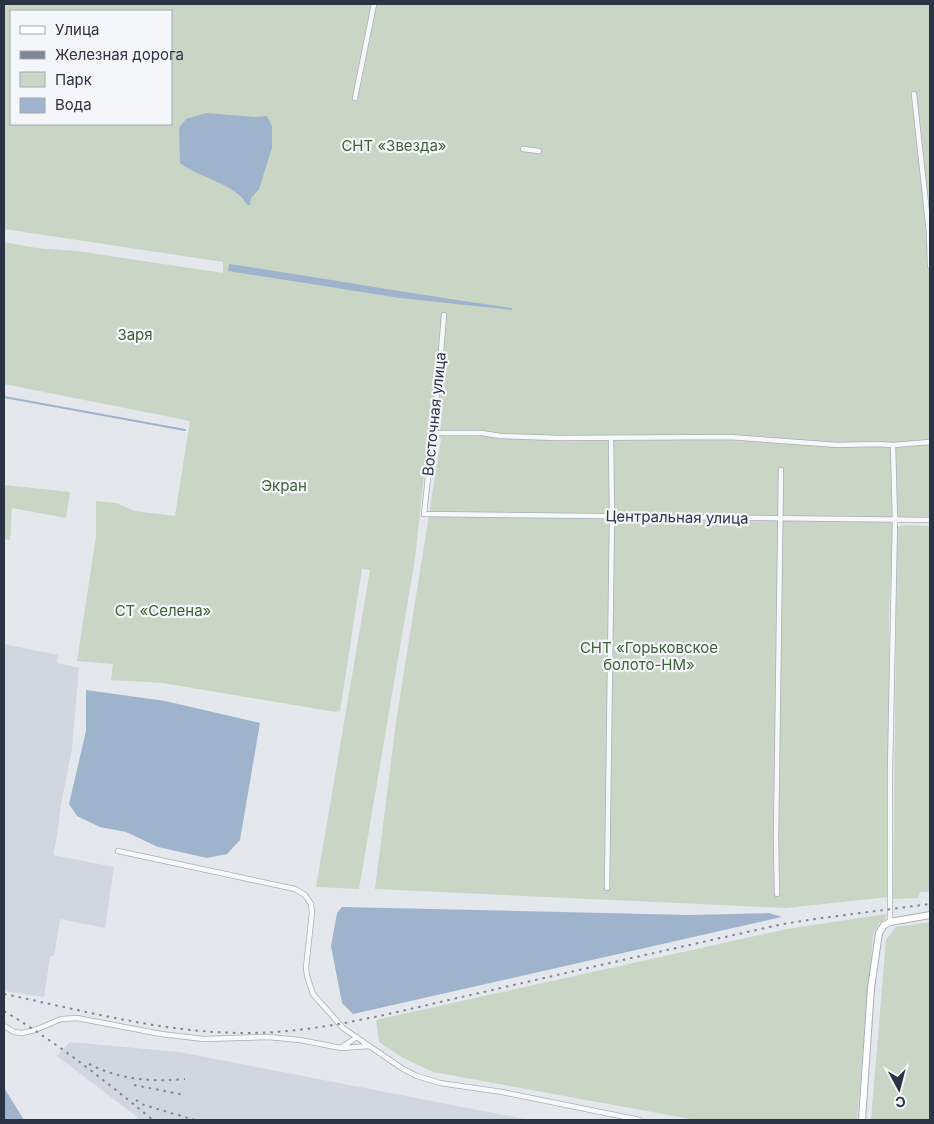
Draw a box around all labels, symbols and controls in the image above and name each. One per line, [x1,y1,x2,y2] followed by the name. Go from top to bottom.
[10,10,172,125] legend
[55,20,99,39] text: Улица
[55,45,184,64] text: Железная дорога
[55,70,92,89] text: Парк
[55,95,92,114] text: Вода
[341,136,447,155] park label: СНТ «Звезда»
[117,325,153,344] park label: Заря
[418,351,450,477] street label: Восточная улица
[261,476,307,495] park label: Экран
[605,506,749,528] street label: Центральная улица
[115,601,211,620] park label: СТ «Селена»
[580,638,718,674] park label: СНТ «Горьковское болото-НМ»
[874,1064,924,1114] north arrow
[894,1093,907,1111] text: С

